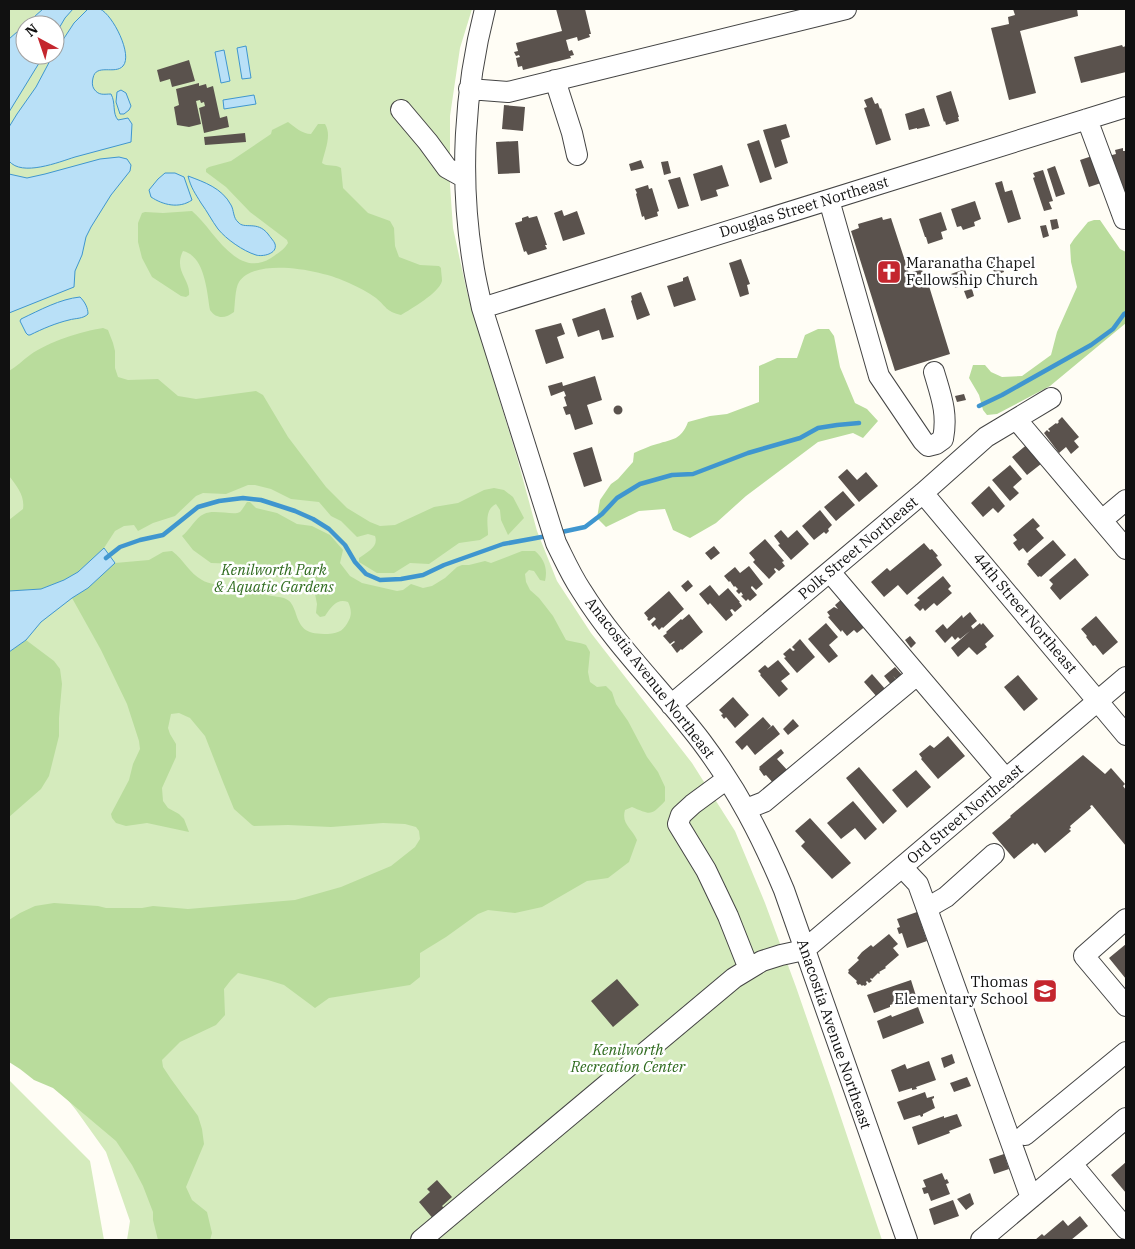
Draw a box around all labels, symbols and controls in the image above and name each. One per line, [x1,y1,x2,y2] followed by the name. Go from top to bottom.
[15,15,65,65] north arrow
[22,20,42,40] text: N
[717,172,891,241] street label: Douglas Street Northeast
[906,253,1038,289] place label: Maranatha Chapel Fellowship Church
[876,259,902,285] church icon: Maranatha Chapel Fellowship Church
[794,492,921,603] street label: Polk Street Northeast
[969,548,1082,677] street label: 44th Street Northeast
[214,560,334,596] park label: Kenilworth Park & Aquatic Gardens
[581,593,719,762] street label: Anacostia Avenue Northeast
[903,759,1027,868] street label: Ord Street Northeast
[793,936,876,1131] street label: Anacostia Avenue Northeast
[894,972,1028,1008] place label: Thomas Elementary School
[1032,978,1058,1004] school or university icon: Thomas Elementary School
[570,1040,686,1076] park label: Kenilworth Recreation Center

